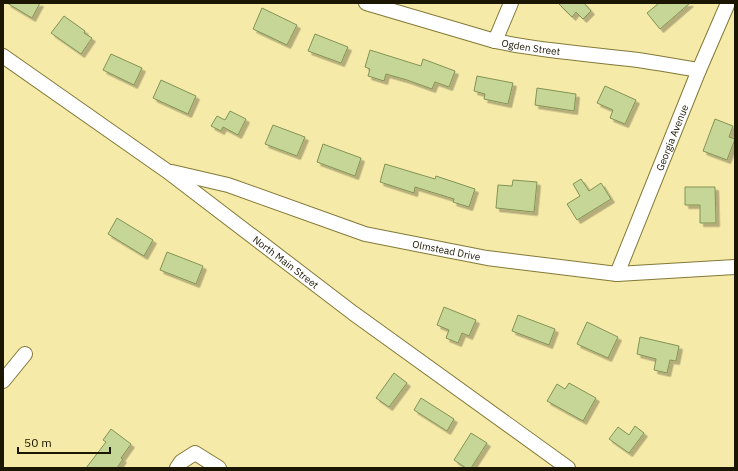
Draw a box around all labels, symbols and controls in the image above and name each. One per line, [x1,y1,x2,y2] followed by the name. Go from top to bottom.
[500,37,561,58] street label: Ogden Street
[653,102,692,173] street label: Georgia Avenue
[250,233,322,292] street label: North Main Street
[411,237,482,264] street label: Olmstead Drive
[18,429,110,455] scale bar
[24,435,52,450] text: 50 m

